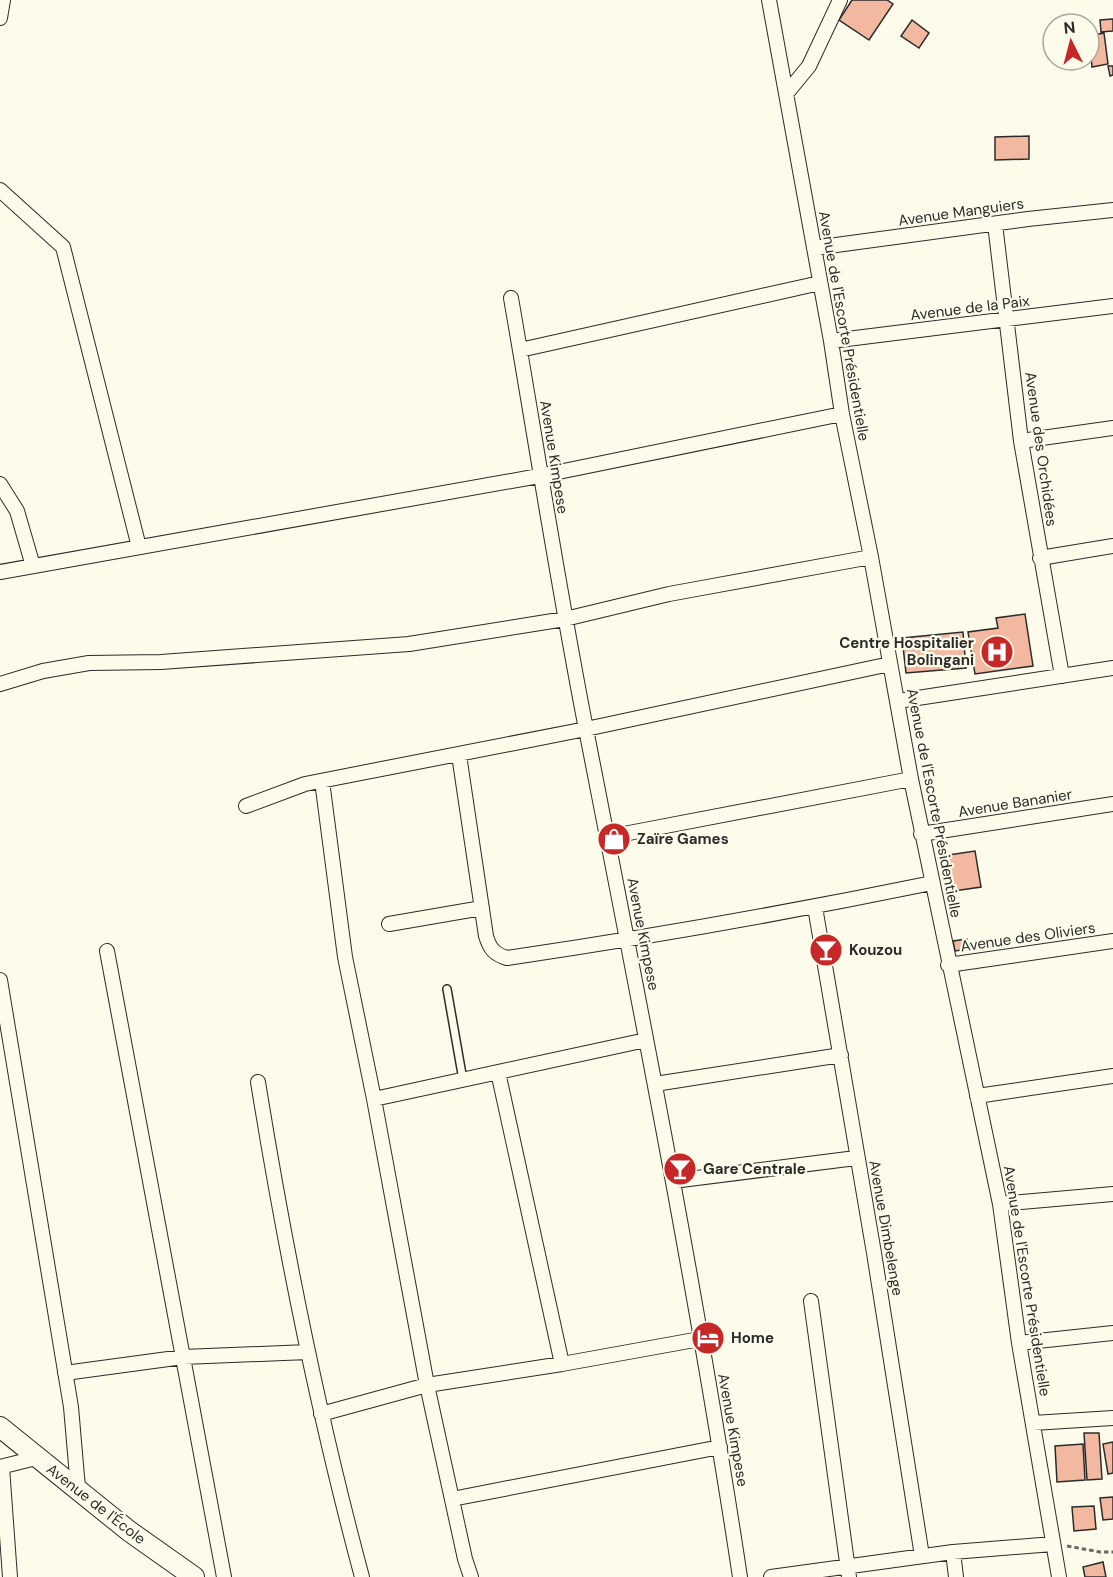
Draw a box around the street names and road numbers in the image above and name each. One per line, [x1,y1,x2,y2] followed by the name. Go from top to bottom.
[897,193,1025,231] street label: Avenue Manguiers
[814,209,874,443] street label: Avenue de l'Escorte Présidentielle
[909,291,1031,325] street label: Avenue de la Paix
[1020,370,1062,528] street label: Avenue des Orchidées
[535,399,573,515] street label: Avenue Kimpese
[902,687,966,919] street label: Avenue de l'Escorte Présidentielle
[957,784,1074,822] street label: Avenue Bananier
[622,876,664,992] street label: Avenue Kimpese
[959,918,1097,956] street label: Avenue des Oliviers
[864,1159,908,1297] street label: Avenue Dimbelenge
[999,1164,1055,1398] street label: Avenue de l'Escorte Présidentielle
[713,1372,753,1488] street label: Avenue Kimpese
[42,1459,150,1549] street label: Avenue de l'École

